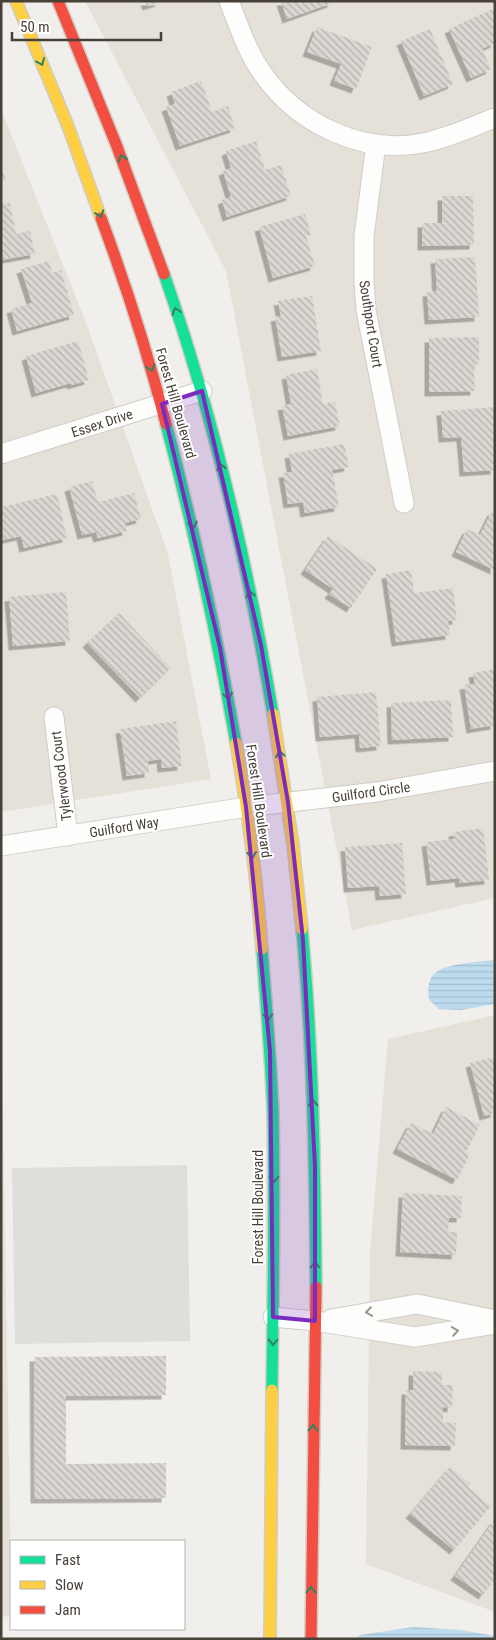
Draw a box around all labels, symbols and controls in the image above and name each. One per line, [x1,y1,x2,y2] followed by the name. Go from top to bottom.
[12,10,161,42] scale bar
[20,18,50,36] text: 50 m
[35,57,46,66] one-way arrow
[118,154,128,163] one-way arrow
[94,209,104,217] one-way arrow
[356,279,386,369] street label: Southport Court
[172,308,182,316] one-way arrow
[153,346,199,460] street label: Forest Hill Boulevard
[145,363,155,372] one-way arrow
[69,405,135,440] street label: Essex Drive
[216,463,227,472] one-way arrow
[188,520,198,529] one-way arrow
[245,590,256,599] one-way arrow
[223,692,233,701] one-way arrow
[48,730,74,822] street label: Tylerwood Court
[243,743,275,859] street label: Forest Hill Boulevard
[275,750,285,758] one-way arrow
[331,779,412,805] street label: Guilford Circle
[88,814,160,840] street label: Guilford Way
[246,852,257,860] one-way arrow
[262,1013,273,1021] one-way arrow
[308,1098,318,1106] one-way arrow
[250,1150,266,1264] street label: Forest Hill Boulevard
[269,1176,279,1184] one-way arrow
[310,1261,320,1268] one-way arrow
[365,1307,374,1317] one-way arrow
[451,1326,459,1337] one-way arrow
[268,1338,278,1346] one-way arrow
[308,1423,318,1431] one-way arrow
[10,1540,185,1630] legend
[55,1551,80,1569] text: Fast
[55,1576,84,1594] text: Slow
[306,1586,317,1594] one-way arrow
[55,1601,81,1619] text: Jam

